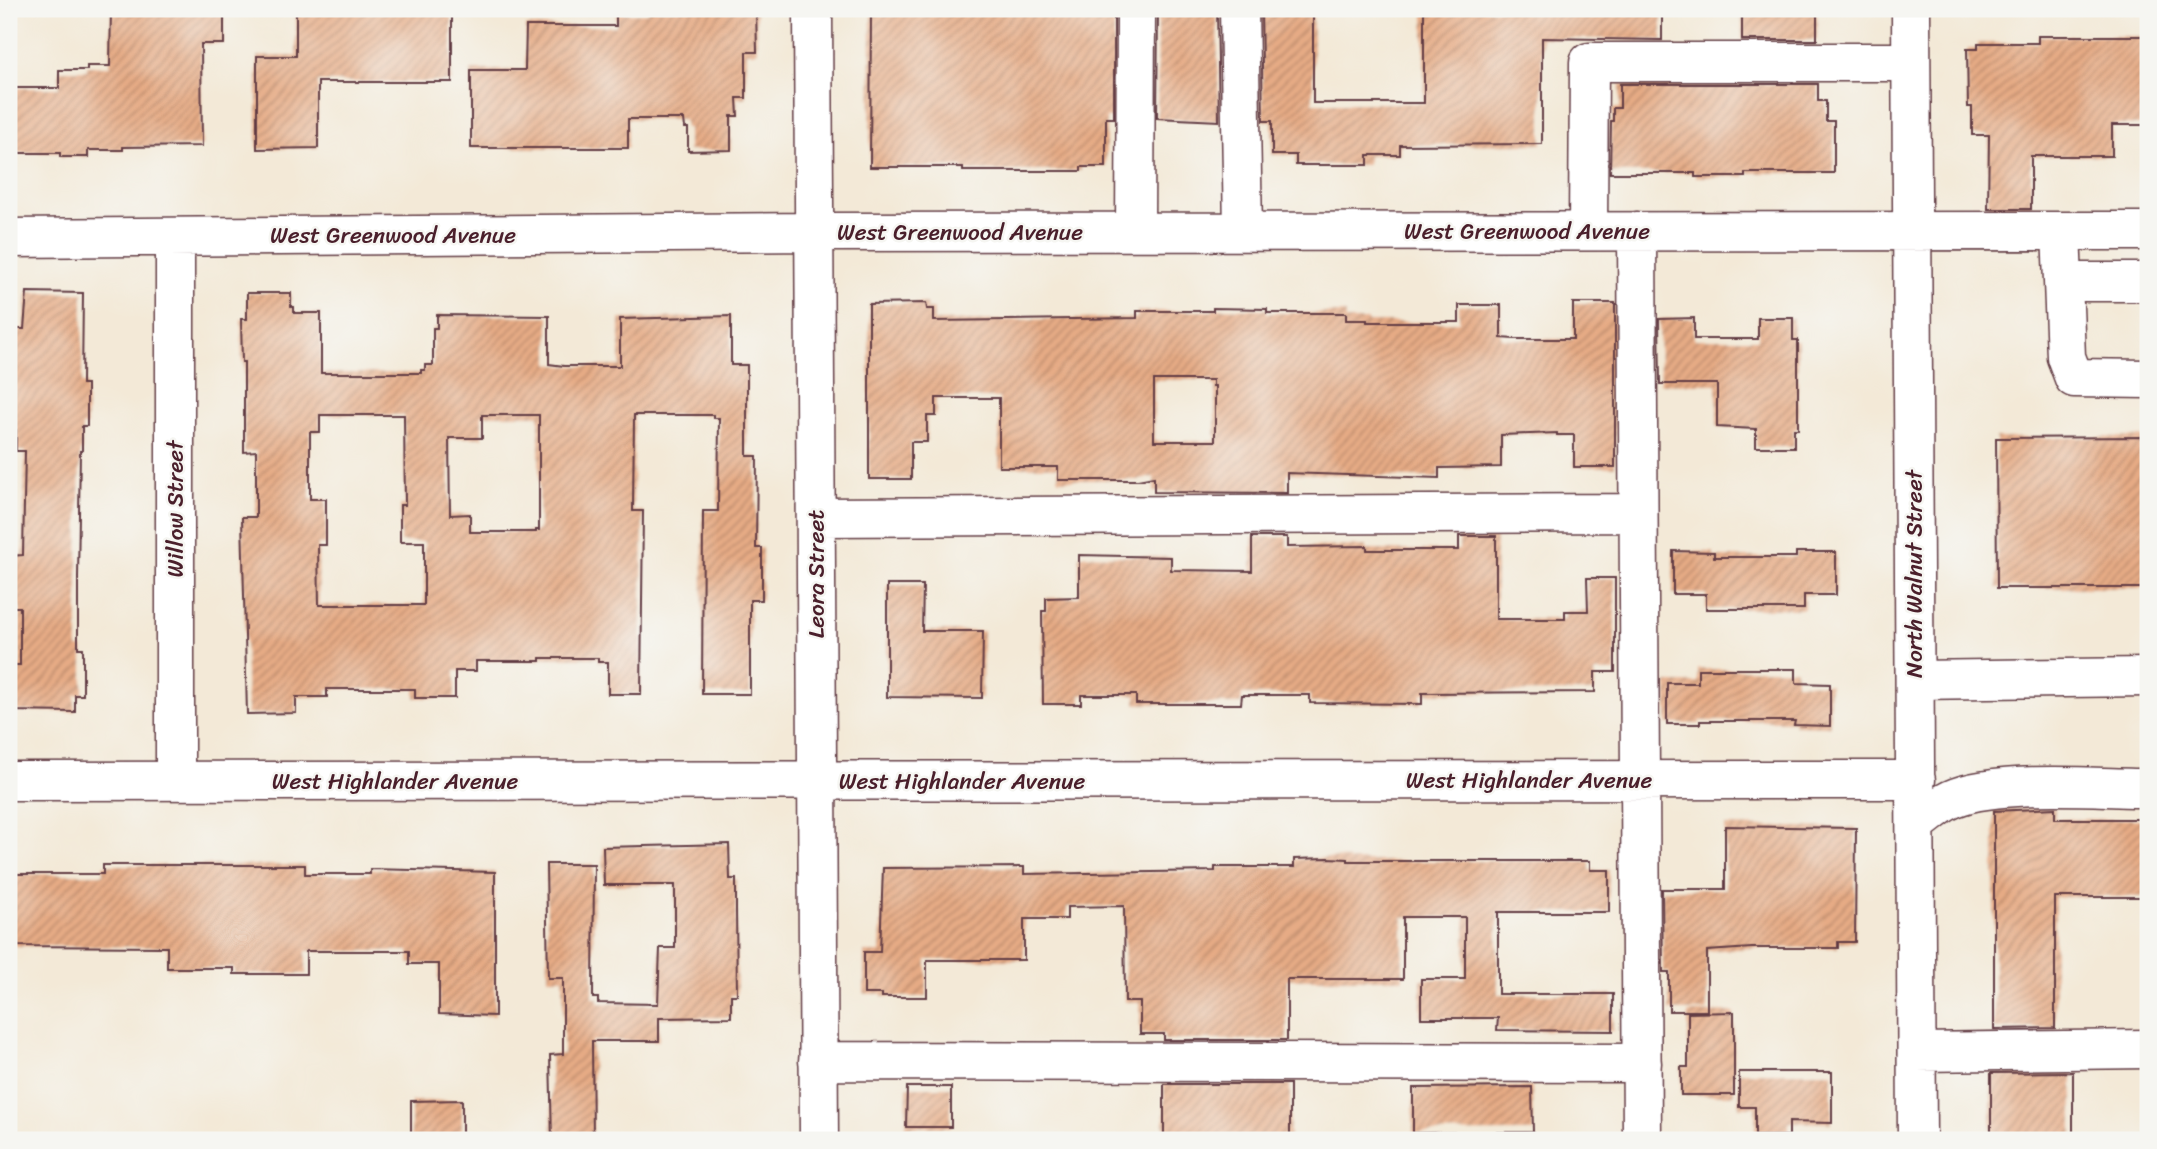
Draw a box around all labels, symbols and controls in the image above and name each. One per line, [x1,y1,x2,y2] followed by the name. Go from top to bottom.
[1404,211,1650,252] street label: West Greenwood Avenue
[837,212,1083,253] street label: West Greenwood Avenue
[270,215,516,256] street label: West Greenwood Avenue
[155,439,196,577] street label: Willow Street
[1894,468,1935,678] street label: North Walnut Street
[796,510,837,638] street label: Leora Street
[1406,760,1652,801] street label: West Highlander Avenue
[272,761,518,802] street label: West Highlander Avenue
[839,761,1085,802] street label: West Highlander Avenue

